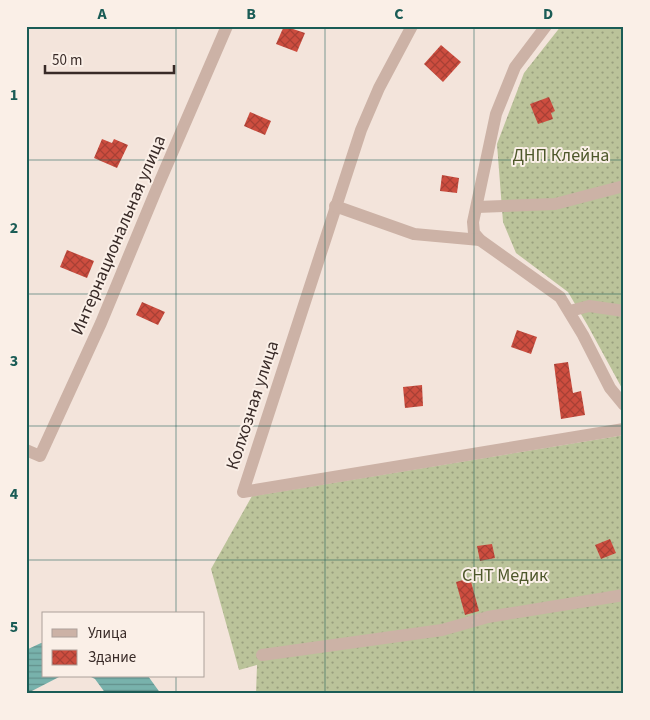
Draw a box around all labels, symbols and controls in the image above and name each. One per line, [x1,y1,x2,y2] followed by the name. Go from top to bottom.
[96,3,107,25] text: A
[246,3,256,25] text: B
[394,3,404,25] text: C
[543,3,553,25] text: D
[45,42,174,74] scale bar
[52,50,82,71] text: 50 m
[10,84,18,106] text: 1
[65,131,172,339] street label: Интернациональная улица
[513,143,609,168] park label: ДНП Клейна
[10,217,18,239] text: 2
[220,337,285,473] street label: Колхозная улица
[10,350,18,372] text: 3
[10,483,19,505] text: 4
[462,563,548,588] park label: СНТ Медик
[42,612,205,678] legend
[10,616,18,638] text: 5
[88,623,127,644] text: Улица
[88,647,136,668] text: Здание

